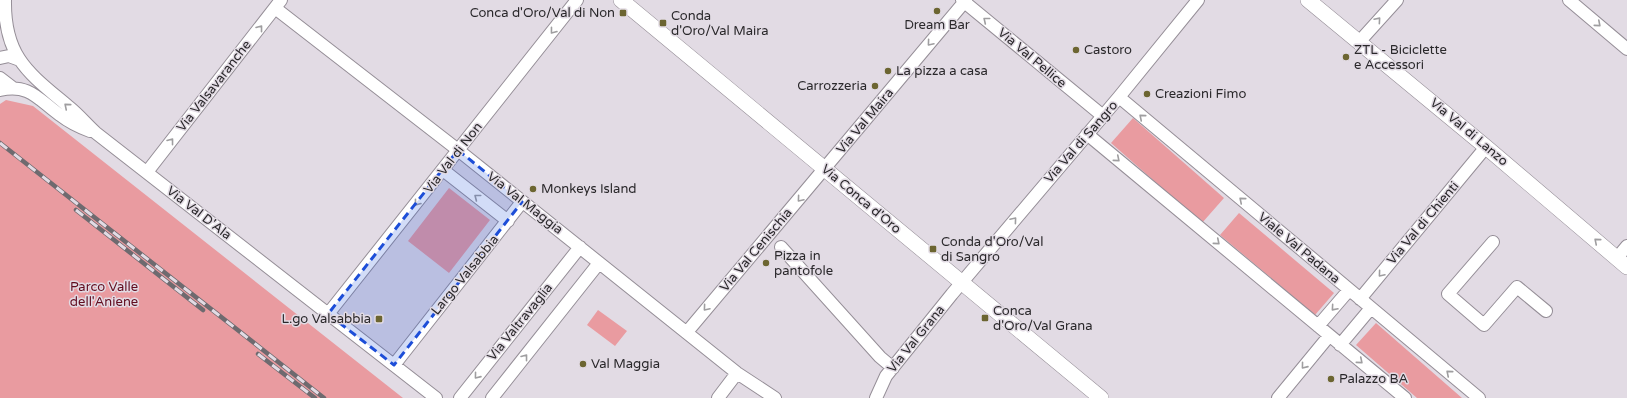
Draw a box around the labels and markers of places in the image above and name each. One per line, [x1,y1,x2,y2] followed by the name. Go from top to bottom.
[470,5,615,21] place label: Conca d'Oro/Val di Non
[932,6,942,16] marker: Dream Bar
[618,8,628,18] marker: Conca d'Oro/Val di Non
[671,8,769,39] place label: Conda d'Oro/Val Maira
[904,17,970,33] place label: Dream Bar
[658,18,668,28] marker: Conda d'Oro/Val Maira
[1084,42,1132,58] place label: Castoro
[1354,42,1447,73] place label: ZTL - Biciclette e Accessori
[1071,45,1081,55] marker: Castoro
[1341,52,1351,62] marker: ZTL - Biciclette e Accessori
[896,63,988,79] place label: La pizza a casa
[883,66,893,76] marker: La pizza a casa
[797,78,867,94] place label: Carrozzeria
[870,81,880,91] marker: Carrozzeria
[1155,86,1246,102] place label: Creazioni Fimo
[1142,89,1152,99] marker: Creazioni Fimo
[541,181,637,197] place label: Monkeys Island
[528,184,538,194] marker: Monkeys Island
[941,234,1043,265] place label: Conda d'Oro/Val di Sangro
[928,244,938,254] marker: Conda d'Oro/Val di Sangro
[774,248,833,279] place label: Pizza in pantofole
[761,258,771,268] marker: Pizza in pantofole
[993,303,1093,334] place label: Conca d'Oro/Val Grana
[281,311,371,327] place label: L.go Valsabbia
[980,313,990,323] marker: Conca d'Oro/Val Grana
[374,314,384,324] marker: L.go Valsabbia
[591,356,660,372] place label: Val Maggia
[578,359,588,369] marker: Val Maggia
[1339,371,1408,387] place label: Palazzo BA
[1326,374,1336,384] marker: Palazzo BA

